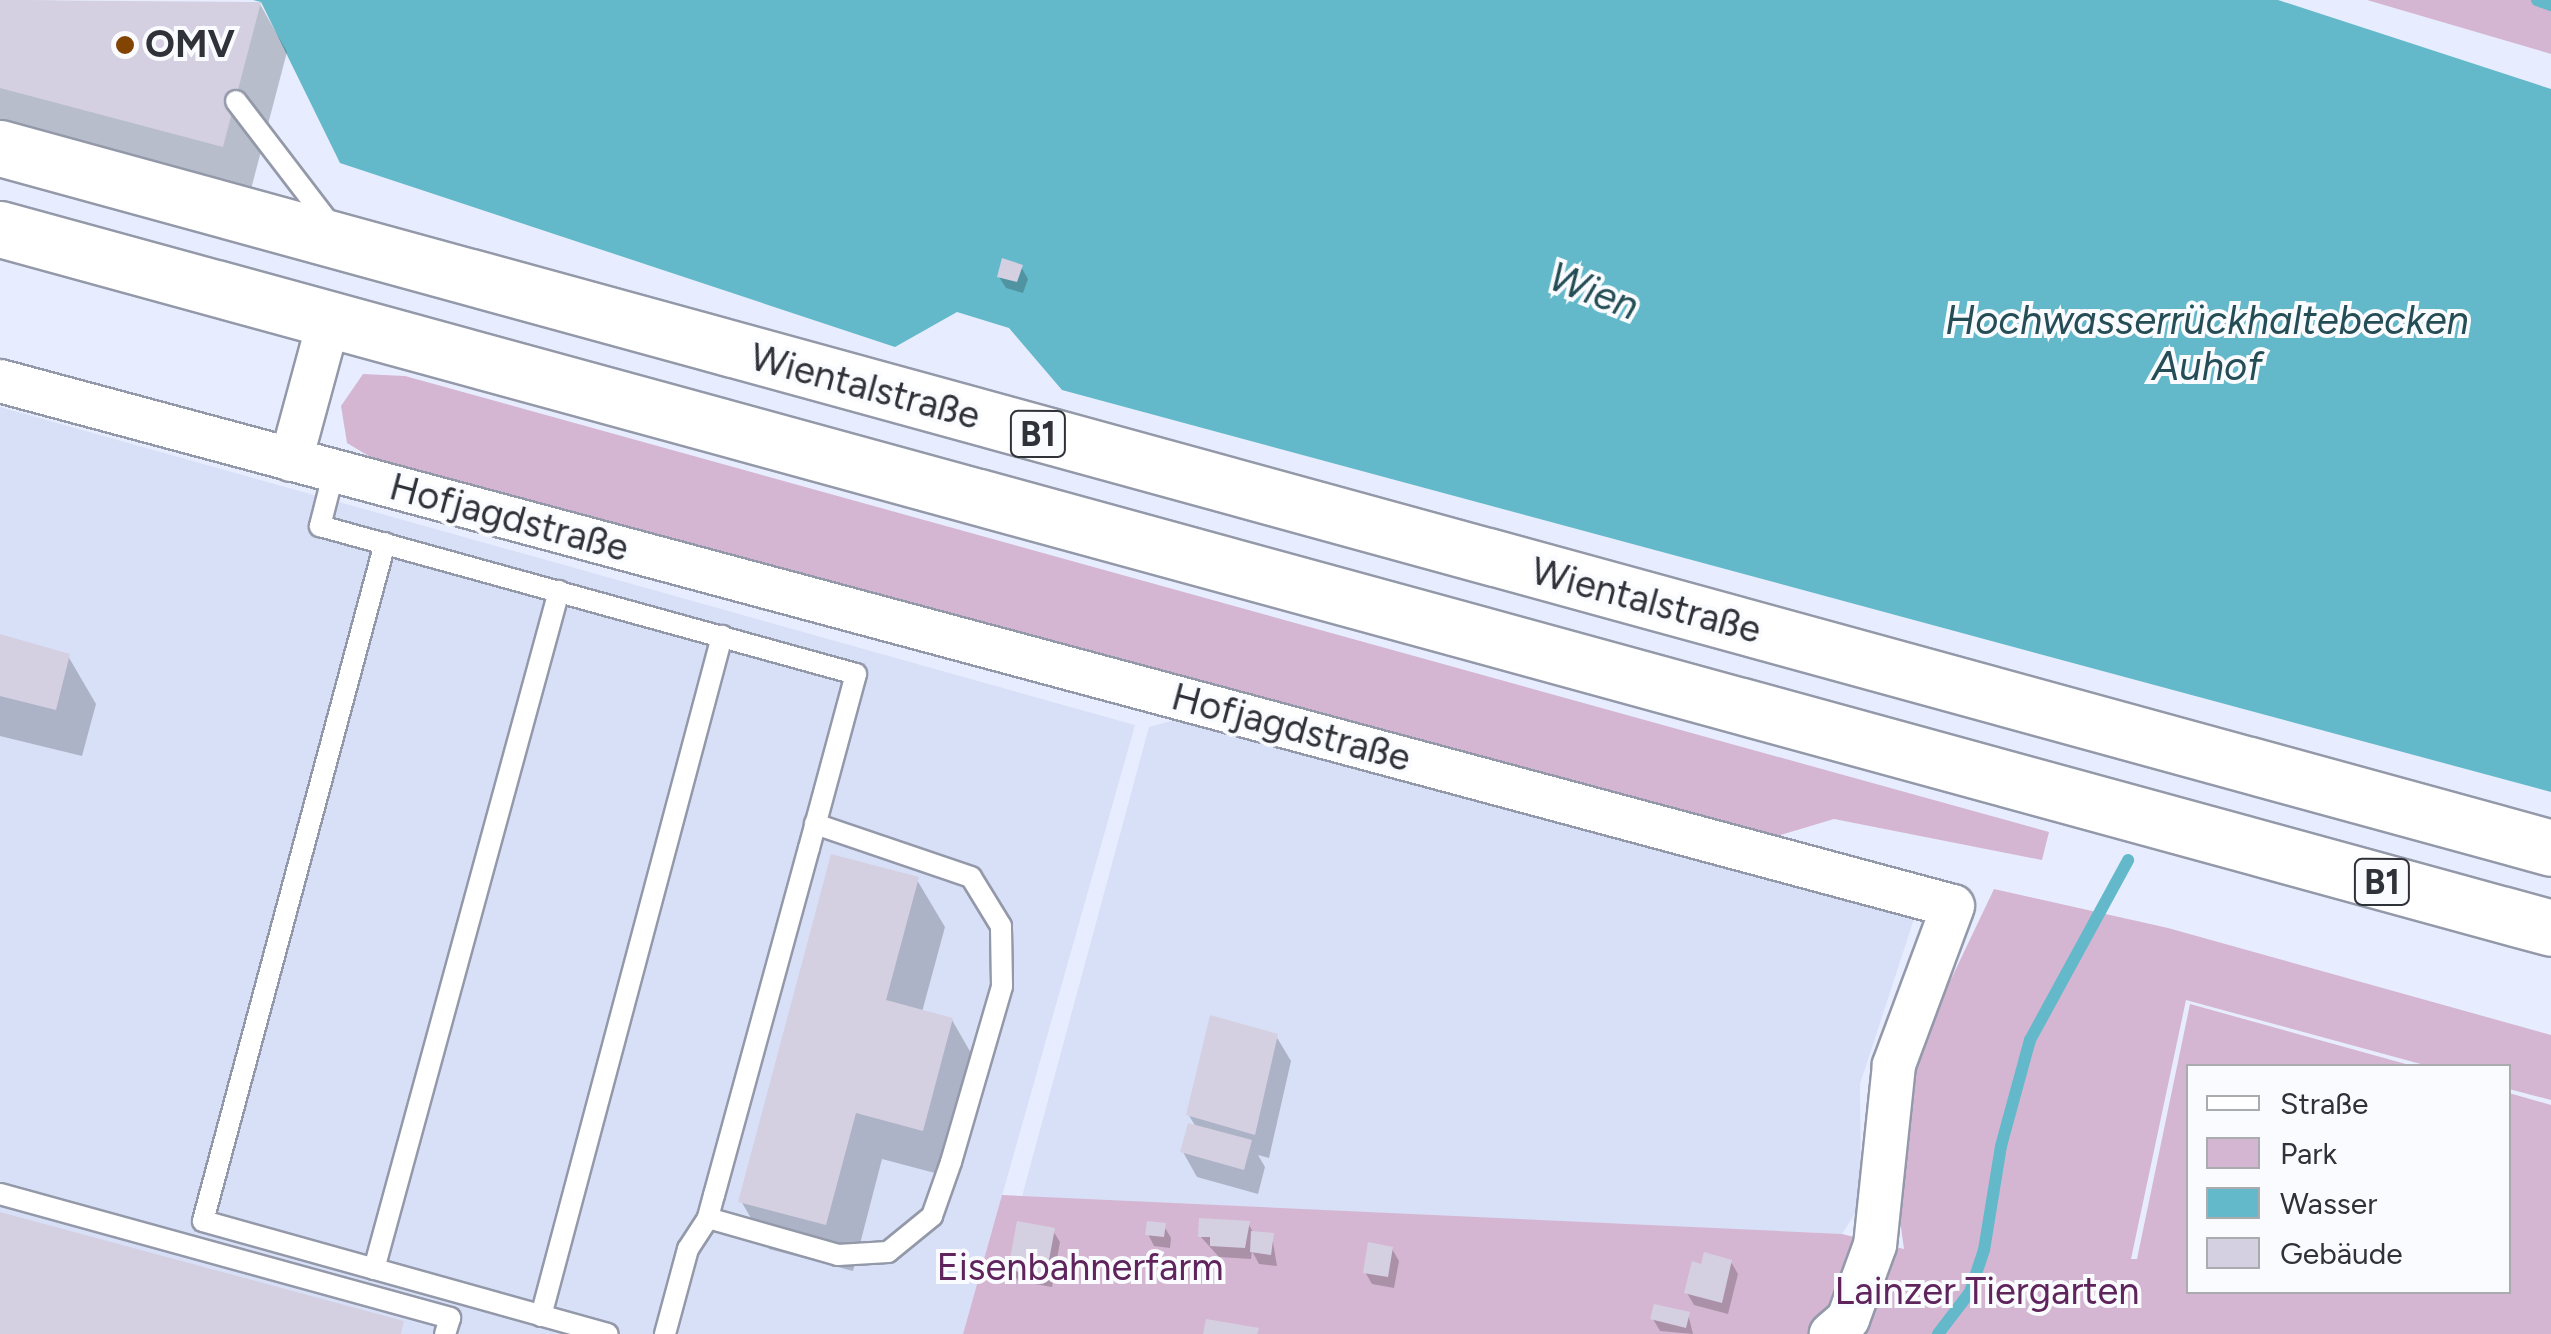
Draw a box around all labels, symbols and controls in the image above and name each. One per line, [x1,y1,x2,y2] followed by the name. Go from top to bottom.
[145,22,235,68] place label: OMV
[114,34,136,56] marker: OMV
[1542,252,1646,330] water label: Wien
[1945,296,2469,390] water label: Hochwasserrückhaltebecken Auhof
[745,334,985,440] street label: Wientalstraße
[1008,404,1068,464] road number: B1
[385,464,633,572] street label: Hofjagdstraße
[1526,548,1766,654] street label: Wientalstraße
[1167,674,1415,782] street label: Hofjagdstraße
[2352,852,2412,912] road number: B1
[2186,1064,2511,1294] legend
[2280,1085,2369,1122] text: Straße
[2280,1135,2337,1172] text: Park
[2280,1185,2377,1222] text: Wasser
[2280,1235,2403,1272] text: Gebäude
[936,1245,1224,1291] park label: Eisenbahnerfarm
[1835,1269,2139,1315] park label: Lainzer Tiergarten

